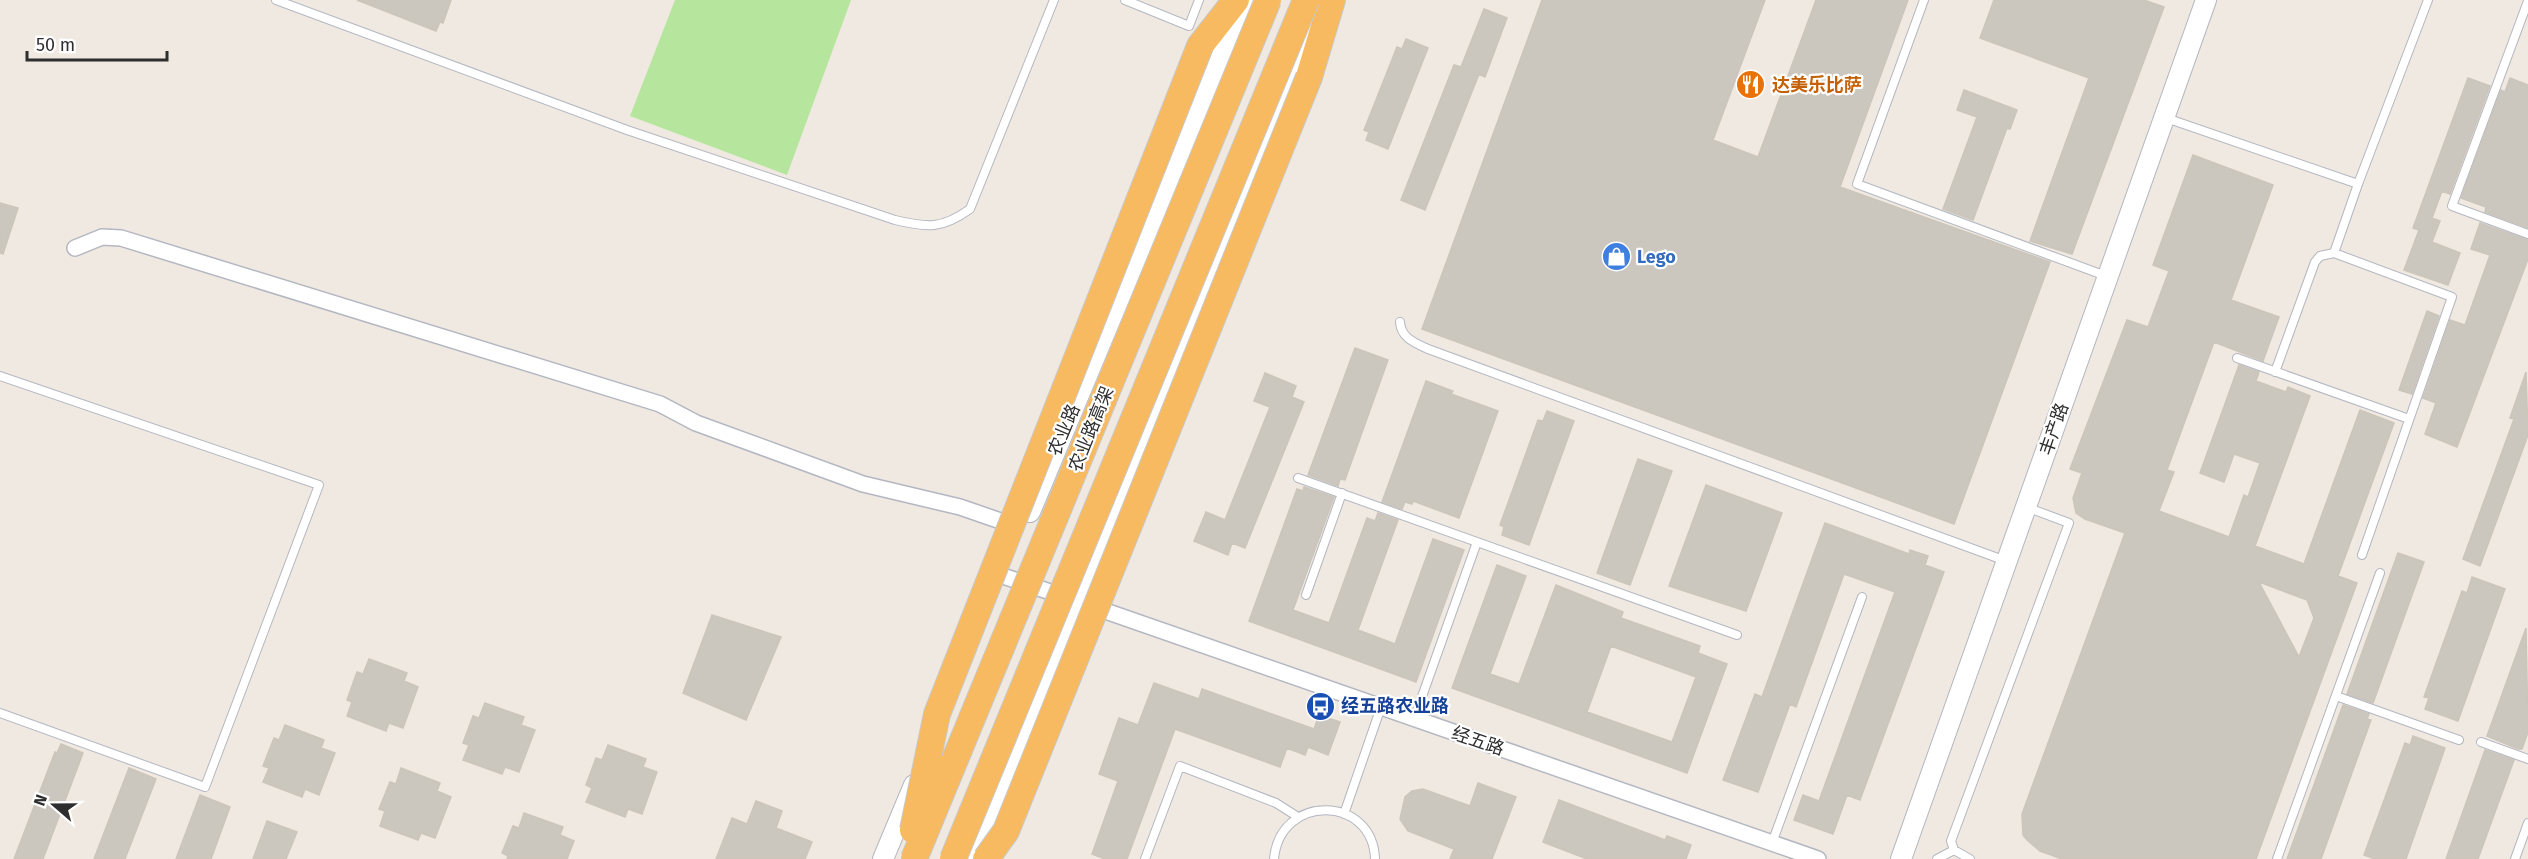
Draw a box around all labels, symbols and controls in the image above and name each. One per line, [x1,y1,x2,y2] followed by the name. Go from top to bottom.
[27,24,166,62] scale bar
[36,34,75,56] text: 50 m
[1735,69,1767,101] restaurant icon: 达美乐比萨
[1772,74,1862,96] place label: 达美乐比萨
[1600,241,1632,273] shop icon: Lego
[1637,246,1676,268] place label: Lego
[1064,383,1118,475] street label: 农业路高架
[2035,400,2073,458] street label: 丰产路
[1044,401,1084,459] street label: 农业路
[1304,690,1336,722] bus stop icon: 经五路农业路
[1341,695,1449,717] place label: 经五路农业路
[1449,722,1507,760] street label: 经五路
[24,775,84,835] north arrow
[30,792,51,808] text: N

